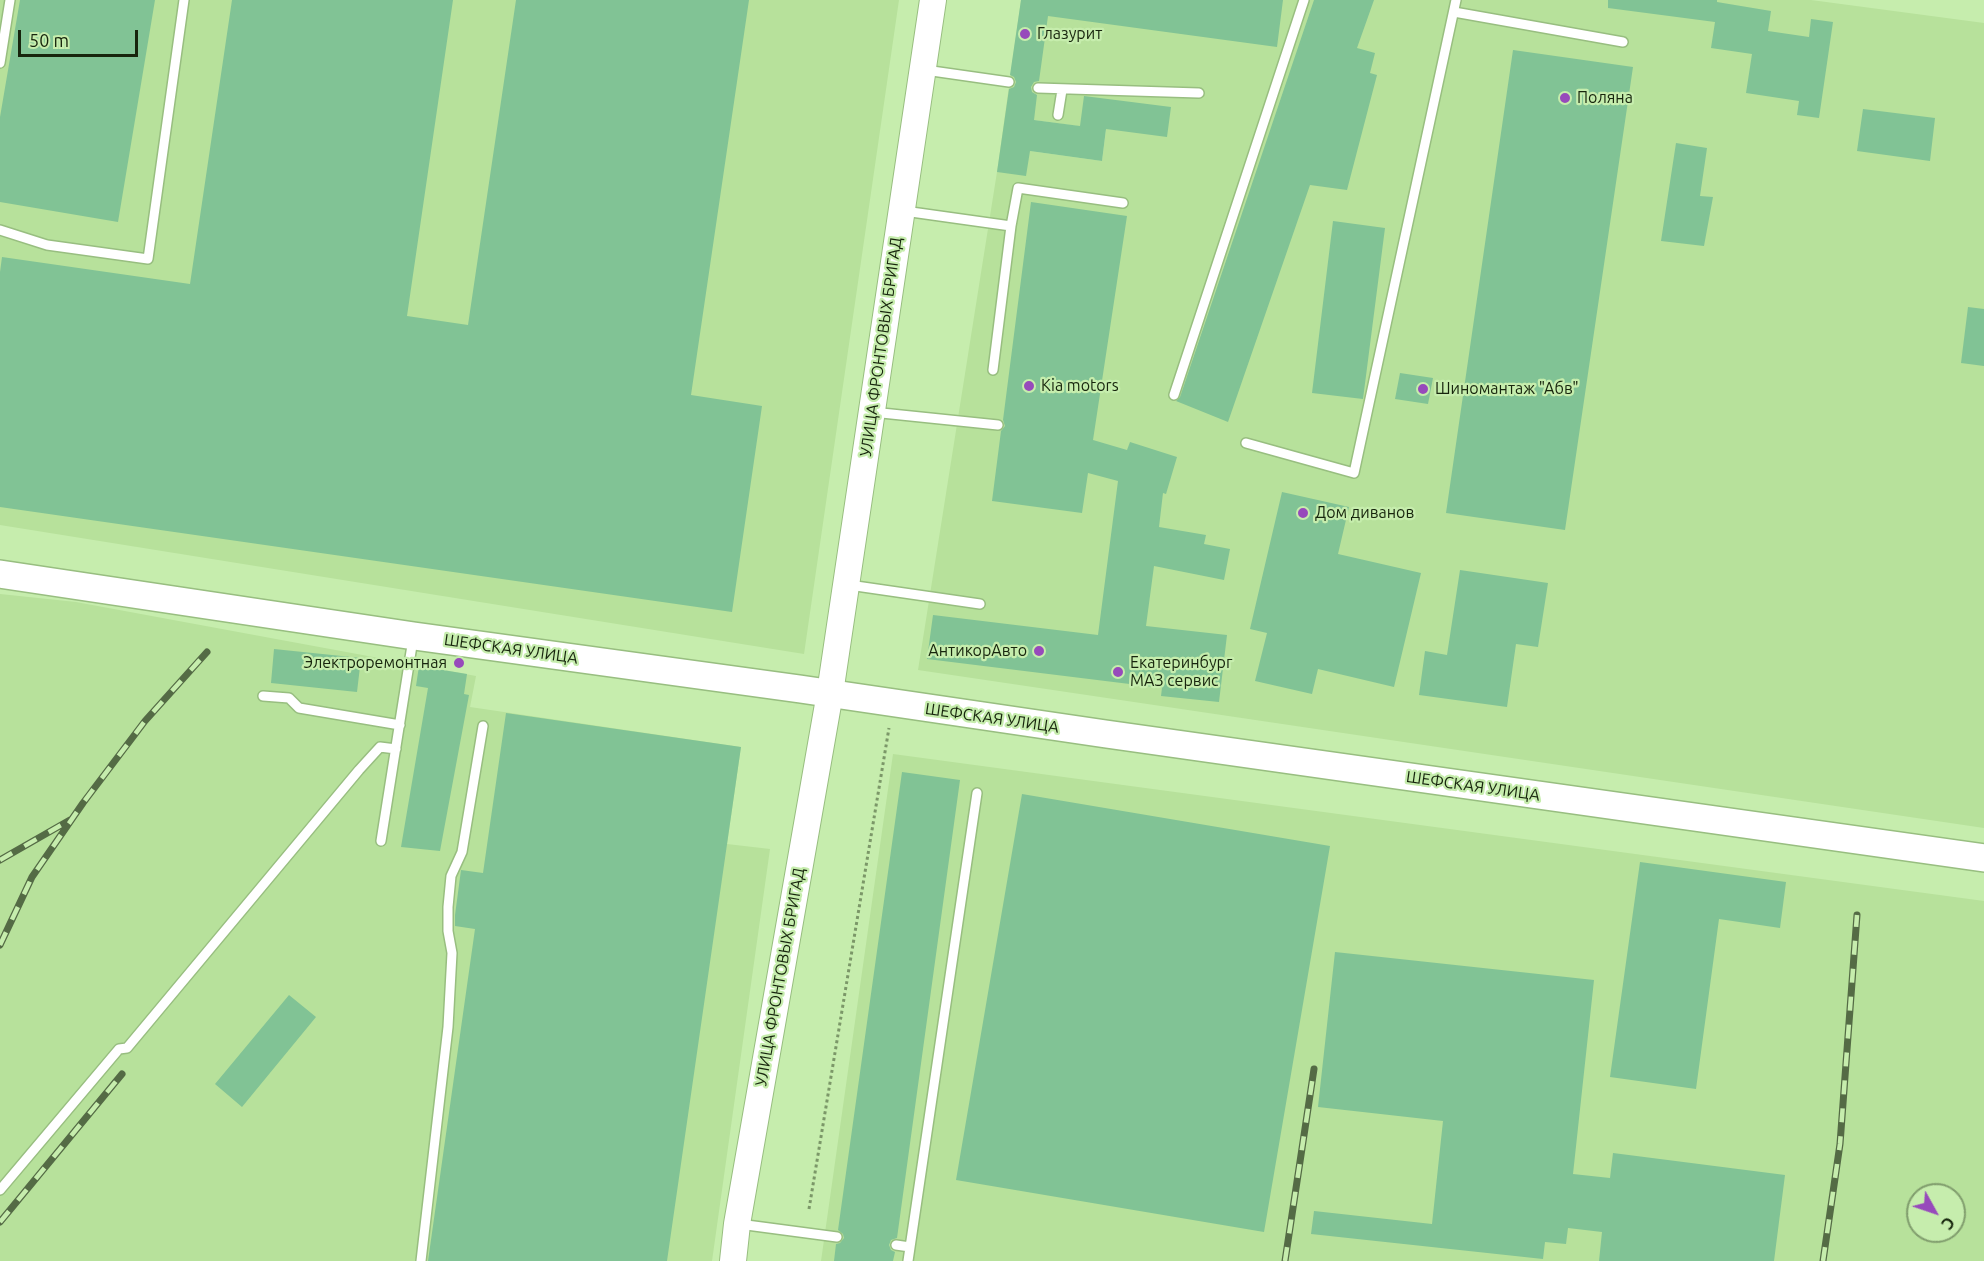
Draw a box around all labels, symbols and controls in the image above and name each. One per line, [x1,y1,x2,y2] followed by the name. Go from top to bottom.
[21,18,141,56] scale bar
[1037,24,1102,44] place label: Глазурит
[1018,27,1032,41] marker: Глазурит
[29,30,69,50] text: 50 m
[1577,88,1633,108] place label: Поляна
[1558,91,1572,105] marker: Поляна
[856,236,906,458] street label: УЛИЦА ФРОНТОВЫХ БРИГАД
[1041,376,1119,396] place label: Kia motors
[1022,379,1036,393] marker: Kia motors
[1435,379,1579,399] place label: Шиномантаж "Абв"
[1416,382,1430,396] marker: Шиномантаж "Абв"
[1315,503,1414,523] place label: Дом диванов
[1296,506,1310,520] marker: Дом диванов
[443,630,579,668] street label: ШЕФСКАЯ УЛИЦА
[928,641,1027,661] place label: АнтикорАвто
[1032,644,1046,658] marker: АнтикорАвто
[303,653,447,673] place label: Электроремонтная
[1130,653,1232,691] place label: Екатеринбург МАЗ сервис
[452,656,466,670] marker: Электроремонтная
[1111,665,1125,679] marker: Екатеринбург МАЗ сервис
[924,699,1060,737] street label: ШЕФСКАЯ УЛИЦА
[1405,767,1541,805] street label: ШЕФСКАЯ УЛИЦА
[751,866,809,1088] street label: УЛИЦА ФРОНТОВЫХ БРИГАД
[1906,1183,1966,1243] north arrow
[1938,1214,1958,1233] text: С

